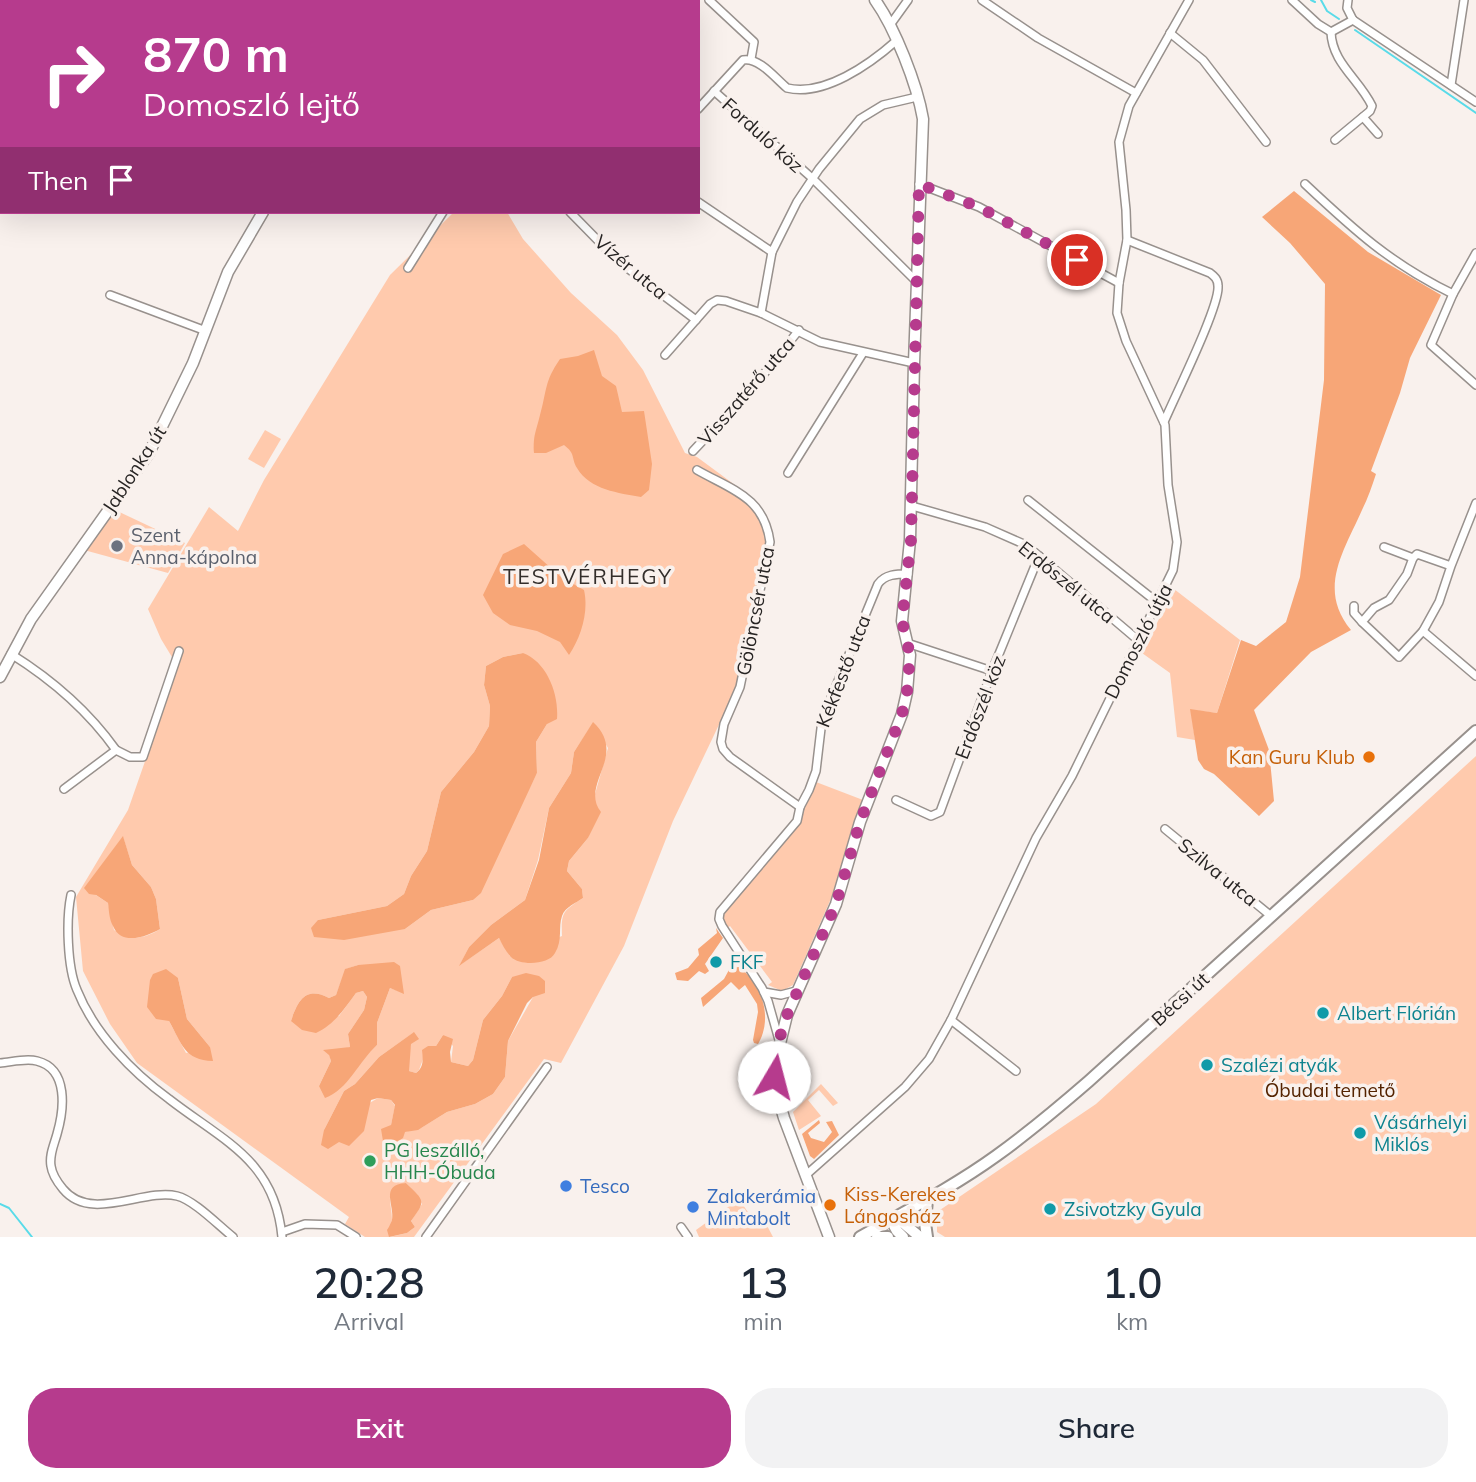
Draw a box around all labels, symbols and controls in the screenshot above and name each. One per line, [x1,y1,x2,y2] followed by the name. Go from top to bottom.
[143,23,289,84] text: 870 m
[28,28,119,119] icon: right
[143,84,360,124] text: Domoszló lejtő
[718,92,809,178] street label: Forduló köz
[102,161,140,199] icon: arrive
[28,164,88,197] text: Then
[590,230,672,304] street label: Vízér utca
[1047,230,1107,290] pin
[1058,241,1096,279] icon: arrive
[693,332,799,450] street label: Visszatérő utca
[97,421,171,517] street label: Jablonka út
[131,523,257,569] place label: Szent Anna-kápolna
[1014,536,1120,628] street label: Erdőszél utca
[109,538,125,554] marker: Szent Anna-kápolna
[731,545,779,677] street label: Gölöncsér utca
[503,563,673,589] district label: TESTVÉRHEGY
[1099,580,1177,702] street label: Domoszló útja
[811,611,875,731] street label: Kékfestő utca
[949,652,1011,762] street label: Erdőszél köz
[1229,745,1355,769] place label: Kan Guru Klub
[1361,749,1377,765] marker: Kan Guru Klub
[1173,833,1263,911] street label: Szilva utca
[730,950,764,974] place label: FKF
[708,954,724,970] marker: FKF
[1146,967,1214,1031] street label: Bécsi út
[1337,1001,1456,1025] place label: Albert Flórián
[1315,1005,1331,1021] marker: Albert Flórián
[737,1040,811,1114] position arrow
[1221,1053,1338,1077] place label: Szalézi atyák
[1199,1057,1215,1073] marker: Szalézi atyák
[1265,1078,1395,1102] park label: Óbudai temető
[1374,1110,1467,1156] place label: Vásárhelyi Miklós
[1352,1125,1368,1141] marker: Vásárhelyi Miklós
[384,1138,496,1184] place label: PG leszálló, HHH-Óbuda
[362,1153,378,1169] marker: PG leszálló, HHH-Óbuda
[580,1174,630,1198] place label: Tesco
[558,1178,574,1194] marker: Tesco
[844,1182,956,1228] place label: Kiss-Kerekes Lángosház
[707,1184,816,1230] place label: Zalakerámia Mintabolt
[822,1197,838,1213] marker: Kiss-Kerekes Lángosház
[1064,1197,1202,1221] place label: Zsivotzky Gyula
[685,1199,701,1215] marker: Zalakerámia Mintabolt
[1042,1201,1058,1217] marker: Zsivotzky Gyula
[314,1256,424,1309] text: 20:28
[738,1256,788,1309] text: 13
[1102,1256,1162,1309] text: 1.0
[334,1307,404,1336] text: Arrival
[744,1307,783,1336] text: min
[1116,1307,1148,1336] text: km
[28,1388,731,1468] button: Exit
[745,1388,1448,1468] button: Share

